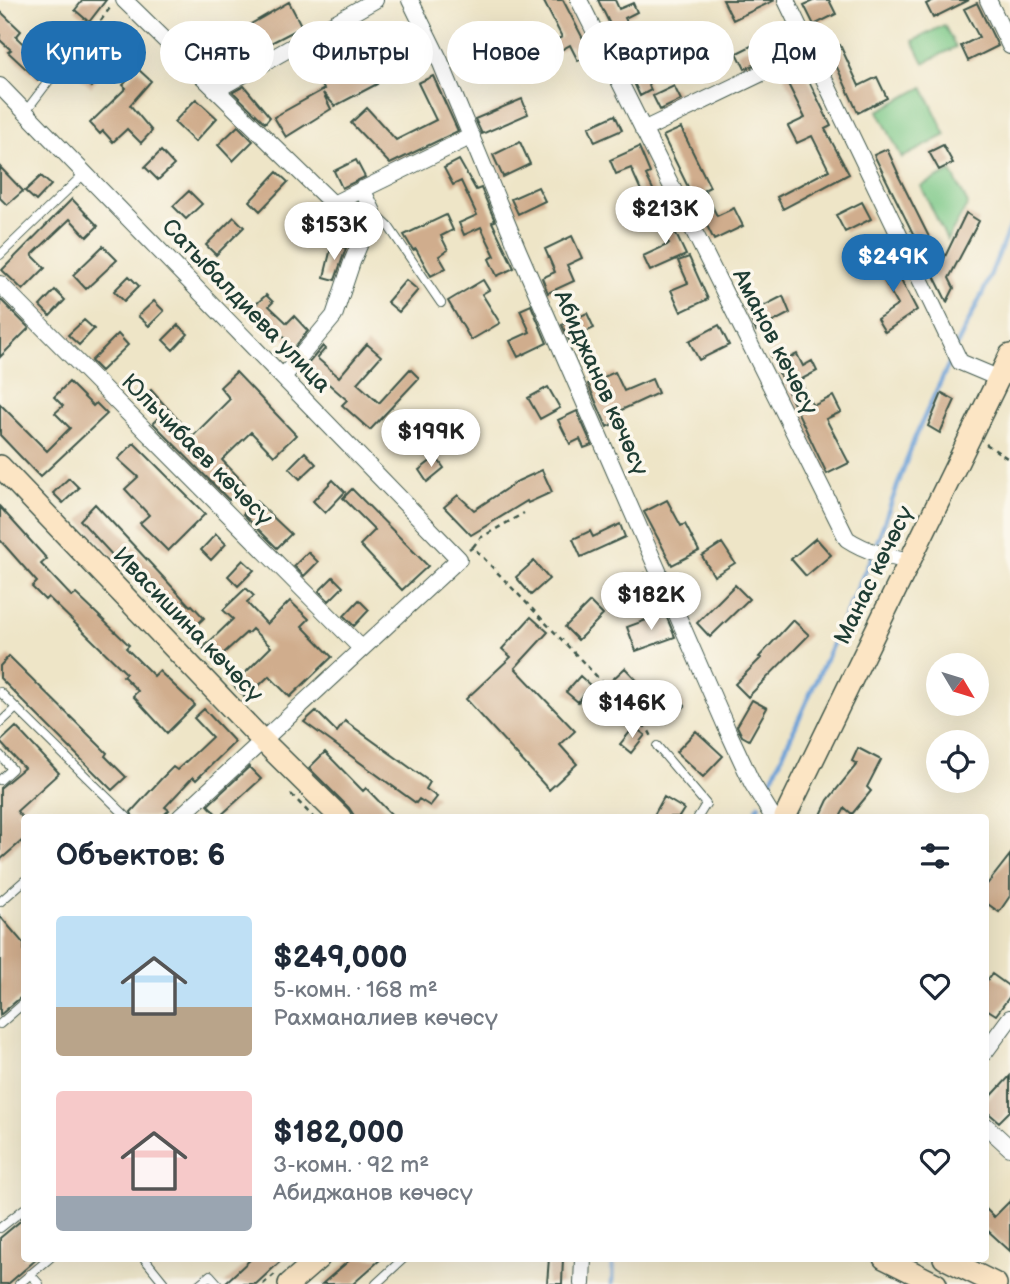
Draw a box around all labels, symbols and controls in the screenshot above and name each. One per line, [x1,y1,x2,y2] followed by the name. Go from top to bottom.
[21,21,146,84] chip: Купить
[160,21,274,84] chip: Снять
[288,21,433,84] chip: Фильтры
[447,21,564,84] chip: Новое
[578,21,734,84] chip: Квартира
[748,21,841,84] chip: Дом
[616,187,714,246] pin: $213K
[631,195,699,223] text: $213K
[285,202,383,262] pin: $153K
[300,211,368,239] text: $153K
[156,213,337,399] street label: Сатыбалдиева улица
[844,234,942,294] pin: $249K
[858,243,928,271] text: $249K
[726,263,824,420] street label: Аманов көчөсү
[547,285,655,480] street label: Абиджанов көчөсү
[115,368,279,532] street label: Юльчибаев көчөсү
[382,410,480,469] pin: $199K
[397,418,465,446] text: $199K
[828,501,920,649] street label: Манас көчөсү
[107,542,269,708] street label: Ивасишина көчөсү
[602,572,700,632] pin: $182K
[617,581,685,609] text: $182K
[926,653,989,716] north arrow
[926,653,989,793] map controls
[583,680,681,740] pin: $146K
[598,689,666,717] text: $146K
[926,730,989,793] button: locate
[916,837,954,875] icon: filters
[56,838,225,874] text: Объектов: 6
[273,940,408,976] text: $249,000
[112,944,196,1028] icon: home
[916,967,954,1005] icon: heart
[273,976,438,1004] text: 5-комн. · 168 m²
[273,1004,498,1032] text: Рахманалиев көчөсү
[273,1115,404,1151] text: $182,000
[112,1119,196,1203] icon: home
[916,1142,954,1180] icon: heart
[273,1151,429,1179] text: 3-комн. · 92 m²
[273,1179,473,1207] text: Абиджанов көчөсү

